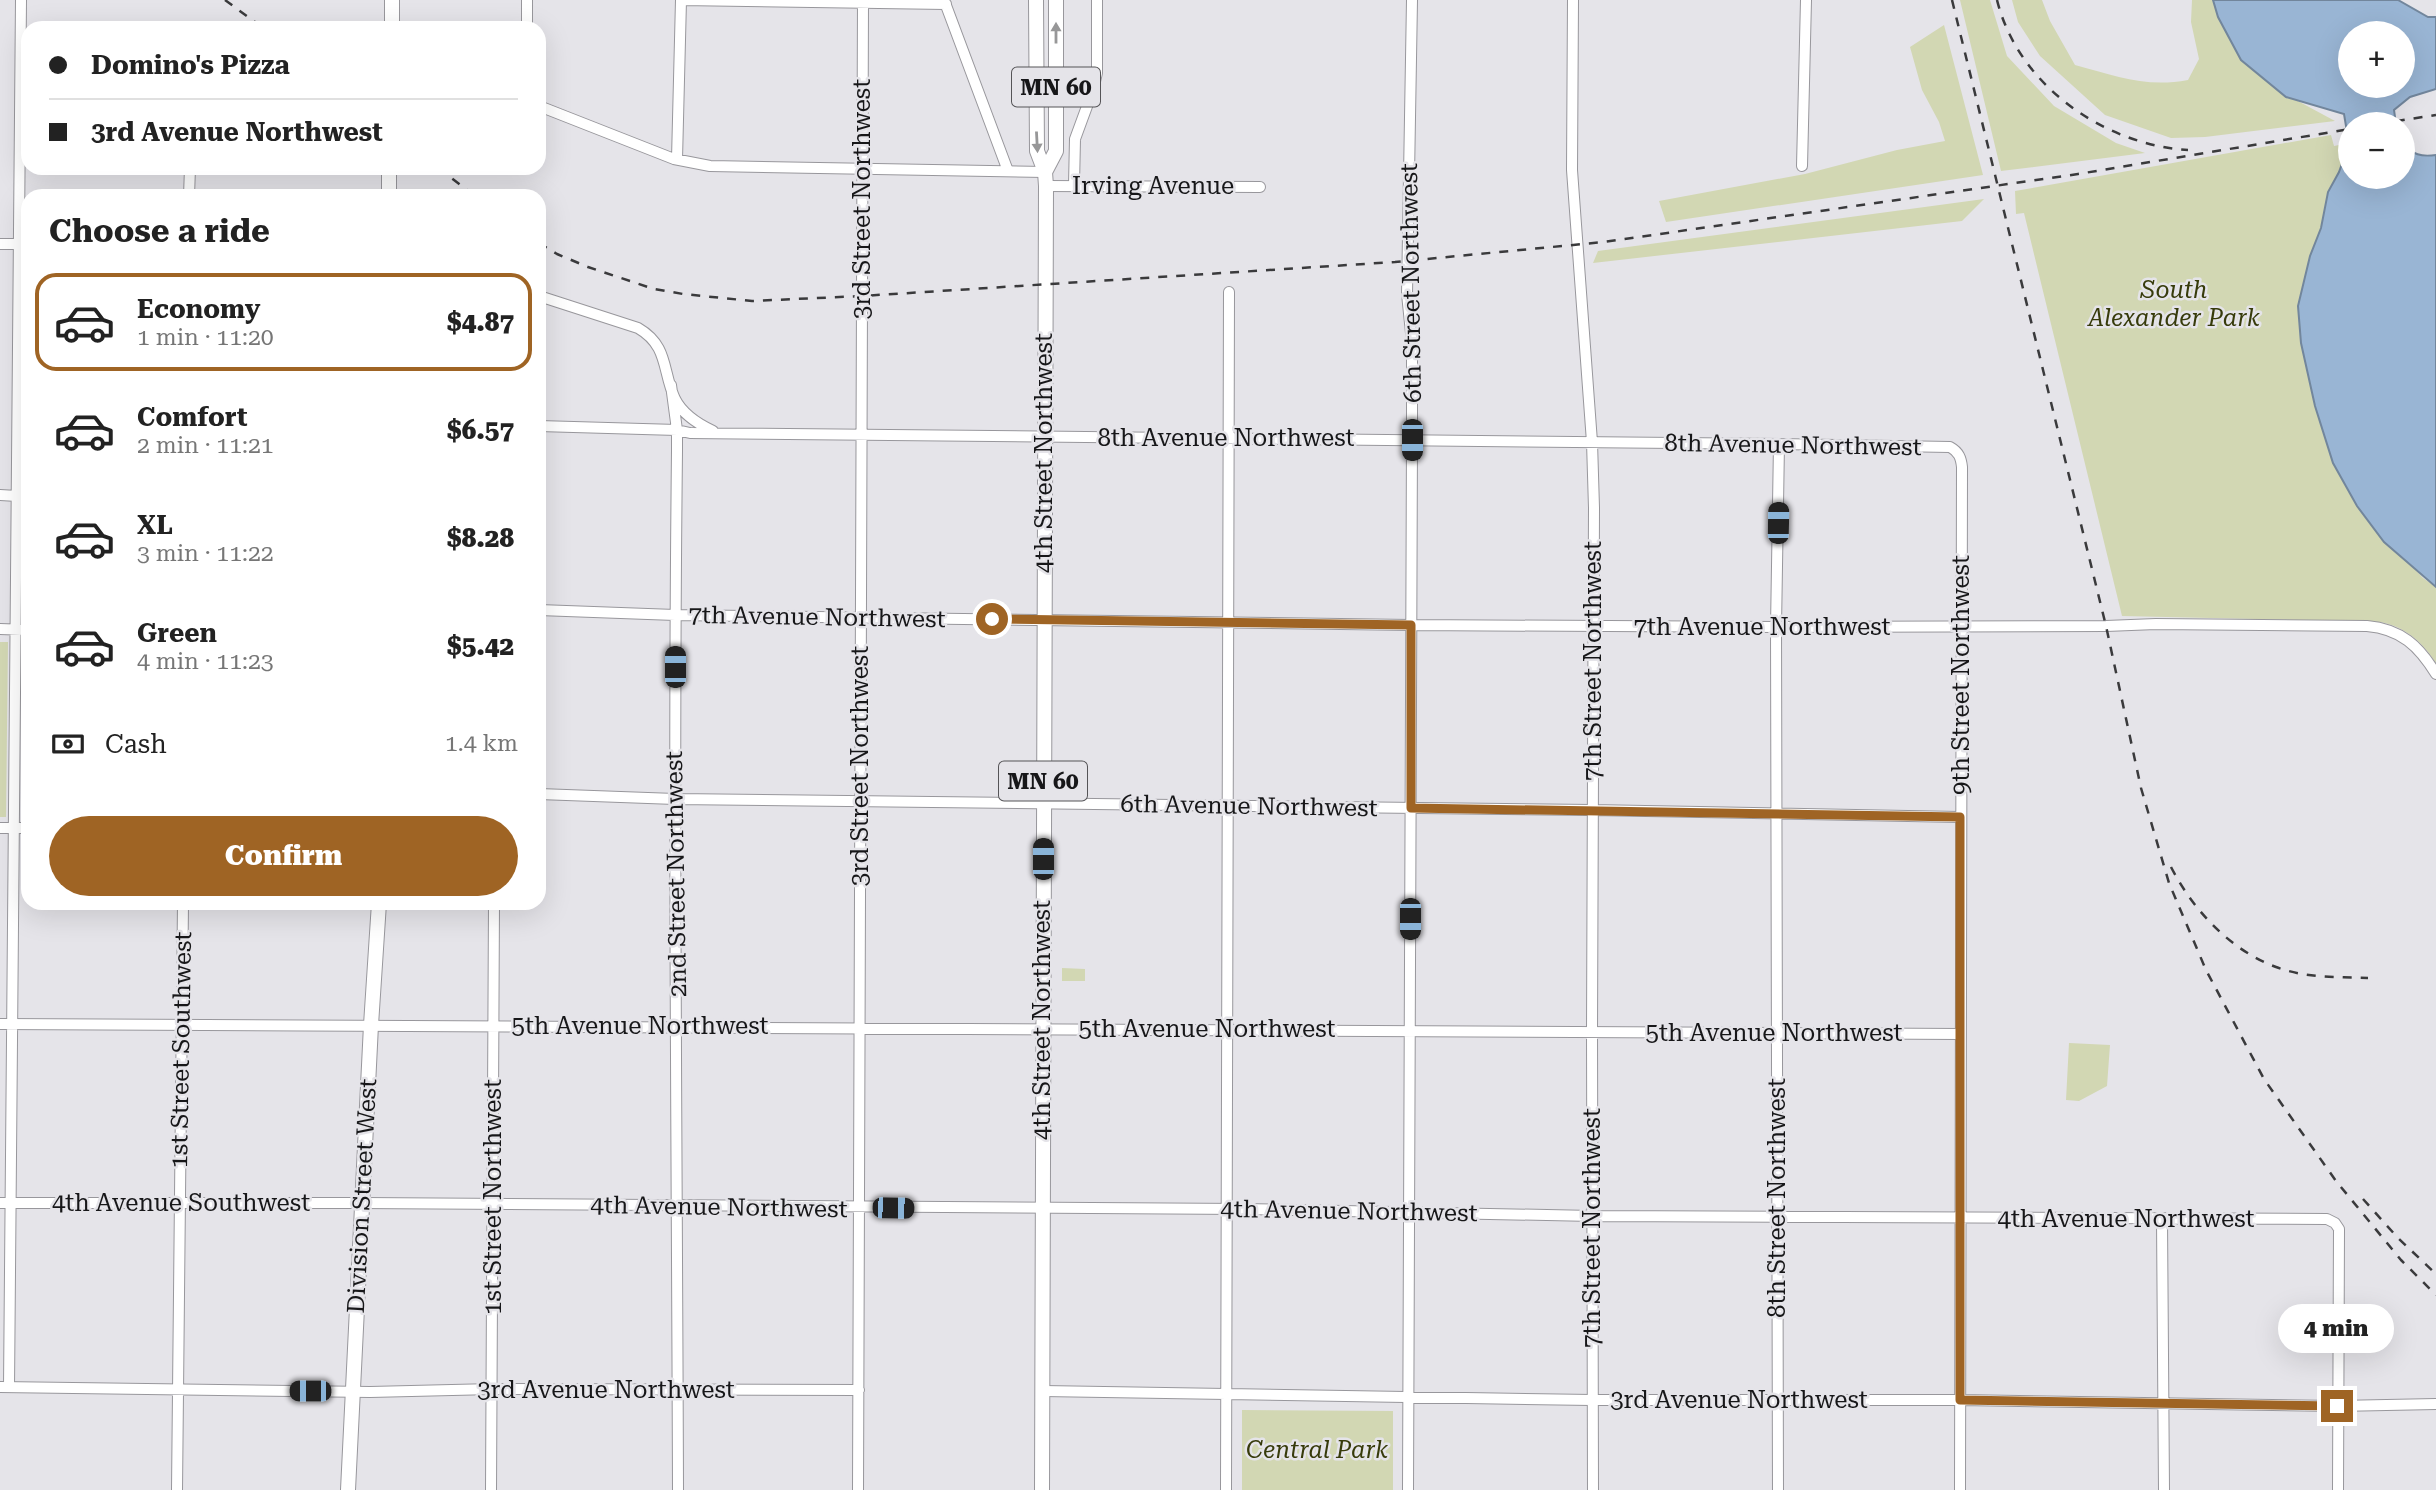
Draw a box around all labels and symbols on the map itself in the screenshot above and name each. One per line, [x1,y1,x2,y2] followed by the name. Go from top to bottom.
[1050,22,1062,44] one-way arrow
[1012,68,1100,106] road number: MN 60
[848,79,876,319] street label: 3rd Street Northwest
[1032,131,1043,153] one-way arrow
[1395,163,1427,403] street label: 6th Street Northwest
[1072,172,1234,200] street label: Irving Avenue
[2086,276,2260,332] park label: South Alexander Park
[1030,333,1058,573] street label: 4th Street Northwest
[1402,419,1423,461] car
[1097,424,1355,452] street label: 8th Avenue Northwest
[1664,429,1922,461] street label: 8th Avenue Northwest
[1768,502,1789,544] car
[1579,541,1607,781] street label: 7th Street Northwest
[1947,555,1975,795] street label: 9th Street Northwest
[688,601,946,633] street label: 7th Avenue Northwest
[976,603,1008,635] route start
[1633,613,1891,641] street label: 7th Avenue Northwest
[665,646,686,688] car
[846,646,874,886] street label: 3rd Street Northwest
[660,751,692,997] street label: 2nd Street Northwest
[999,762,1087,800] road number: MN 60
[1120,790,1378,822] street label: 6th Avenue Northwest
[1033,838,1054,880] car
[1400,898,1421,940] car
[1028,900,1056,1140] street label: 4th Street Northwest
[165,931,197,1169] street label: 1st Street Southwest
[511,1012,769,1040] street label: 5th Avenue Northwest
[1078,1015,1336,1043] street label: 5th Avenue Northwest
[1645,1019,1903,1047] street label: 5th Avenue Northwest
[342,1078,382,1314] street label: Division Street West
[1763,1078,1791,1318] street label: 8th Street Northwest
[479,1079,507,1315] street label: 1st Street Northwest
[1578,1108,1606,1348] street label: 7th Street Northwest
[52,1189,310,1217] street label: 4th Avenue Southwest
[590,1191,848,1223] street label: 4th Avenue Northwest
[1220,1195,1478,1227] street label: 4th Avenue Northwest
[872,1197,915,1219] car
[1997,1205,2255,1233] street label: 4th Avenue Northwest
[2279,1304,2395,1354] callout: 4 min
[477,1376,735,1404] street label: 3rd Avenue Northwest
[290,1381,332,1402] car
[1610,1386,1868,1414] street label: 3rd Avenue Northwest
[2321,1390,2353,1422] route end
[1246,1436,1388,1464] park label: Central Park

